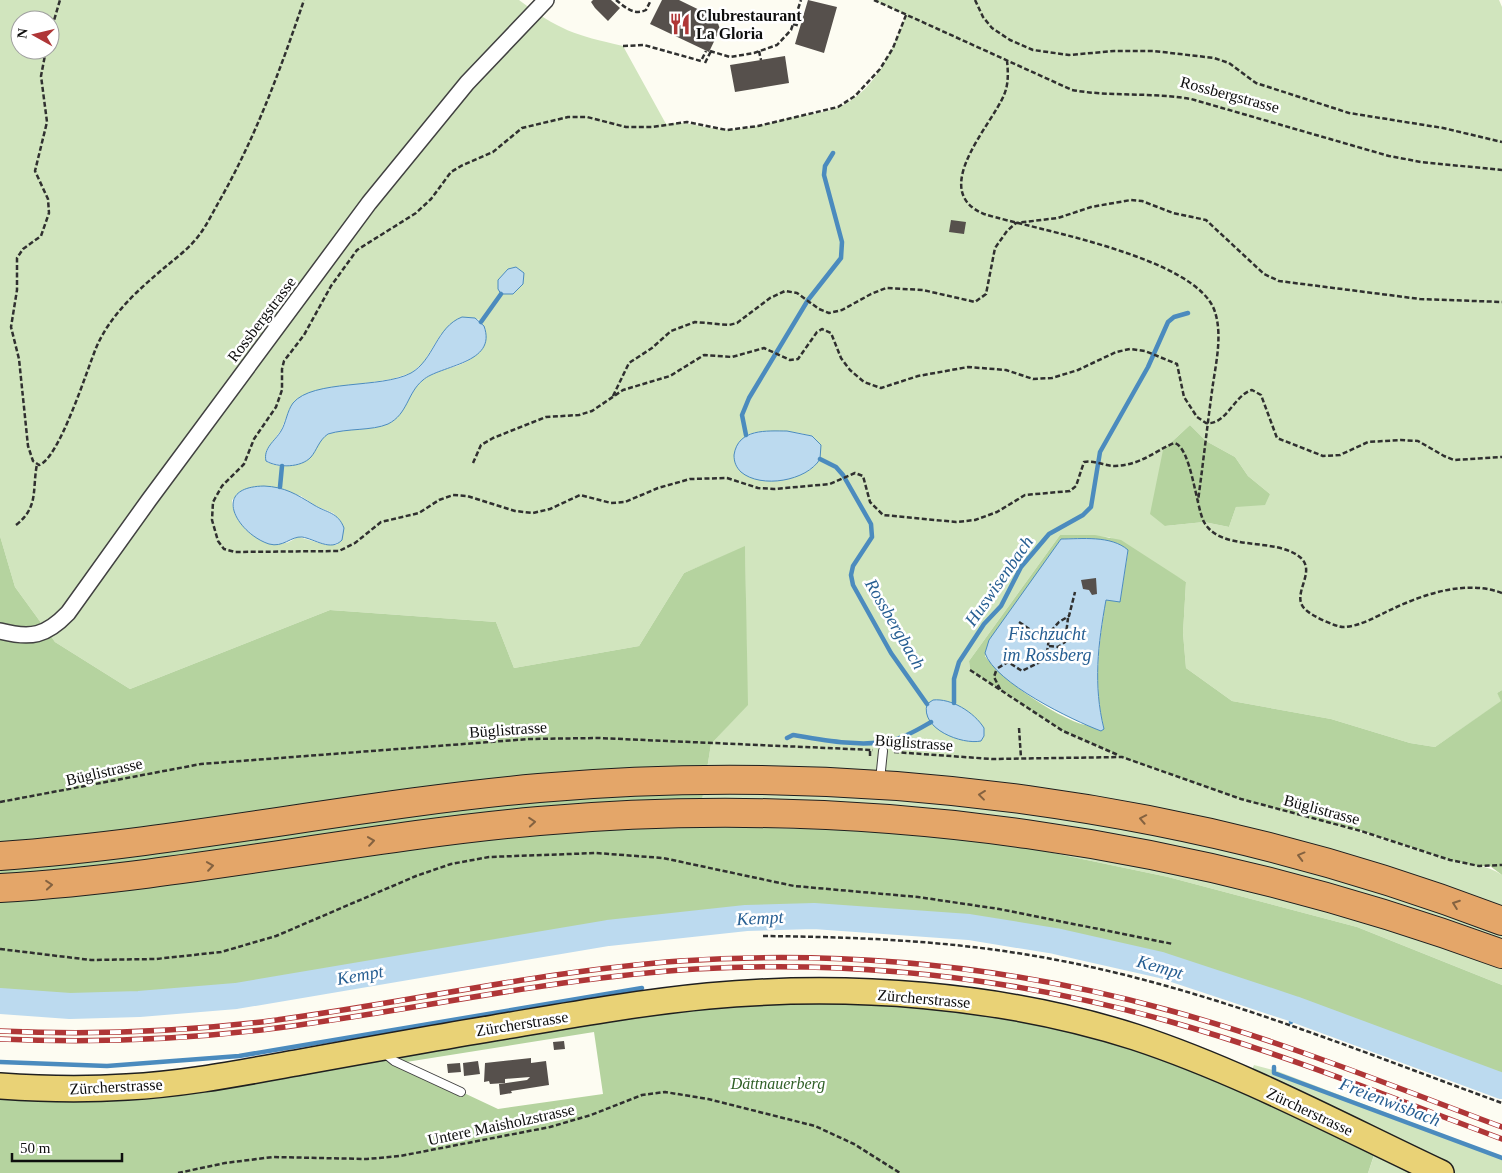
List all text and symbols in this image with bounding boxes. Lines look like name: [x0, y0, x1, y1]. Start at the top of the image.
place label: Clubrestaurant La Gloria: [696, 7, 802, 42]
north arrow: [10, 10, 60, 60]
restaurant icon: Clubrestaurant La Gloria: [667, 11, 693, 37]
text: N: [14, 27, 31, 39]
street label: Rossbergstrasse: [1178, 73, 1281, 117]
street label: Rossbergstrasse: [224, 273, 300, 366]
water label: Huswisenbach: [960, 532, 1037, 631]
water label: Rossbergbach: [861, 574, 929, 673]
water label: Fischzucht im Rossberg: [1003, 624, 1091, 665]
street label: Büglistrasse: [468, 718, 548, 742]
street label: Büglistrasse: [874, 731, 954, 755]
street label: Büglistrasse: [64, 754, 144, 790]
one-way arrow: [978, 790, 986, 801]
street label: Büglistrasse: [1282, 791, 1362, 829]
one-way arrow: [1138, 815, 1147, 825]
one-way arrow: [528, 817, 536, 828]
one-way arrow: [367, 836, 375, 847]
one-way arrow: [1298, 851, 1306, 861]
one-way arrow: [206, 861, 214, 871]
one-way arrow: [45, 880, 53, 891]
one-way arrow: [1453, 900, 1461, 910]
water label: Kempt: [735, 907, 785, 929]
water label: Kempt: [1134, 951, 1186, 983]
water label: Kempt: [334, 961, 386, 989]
street label: Zürcherstrasse: [877, 986, 971, 1011]
street label: Zürcherstrasse: [475, 1008, 569, 1039]
water label: Freienwisbach: [1336, 1073, 1443, 1130]
park label: Dättnauerberg: [730, 1075, 825, 1093]
street label: Zürcherstrasse: [69, 1076, 163, 1097]
street label: Zürcherstrasse: [1264, 1084, 1356, 1139]
street label: Untere Maisholzstrasse: [426, 1101, 576, 1148]
scale bar: [12, 1130, 122, 1162]
text: 50 m: [20, 1140, 51, 1156]

